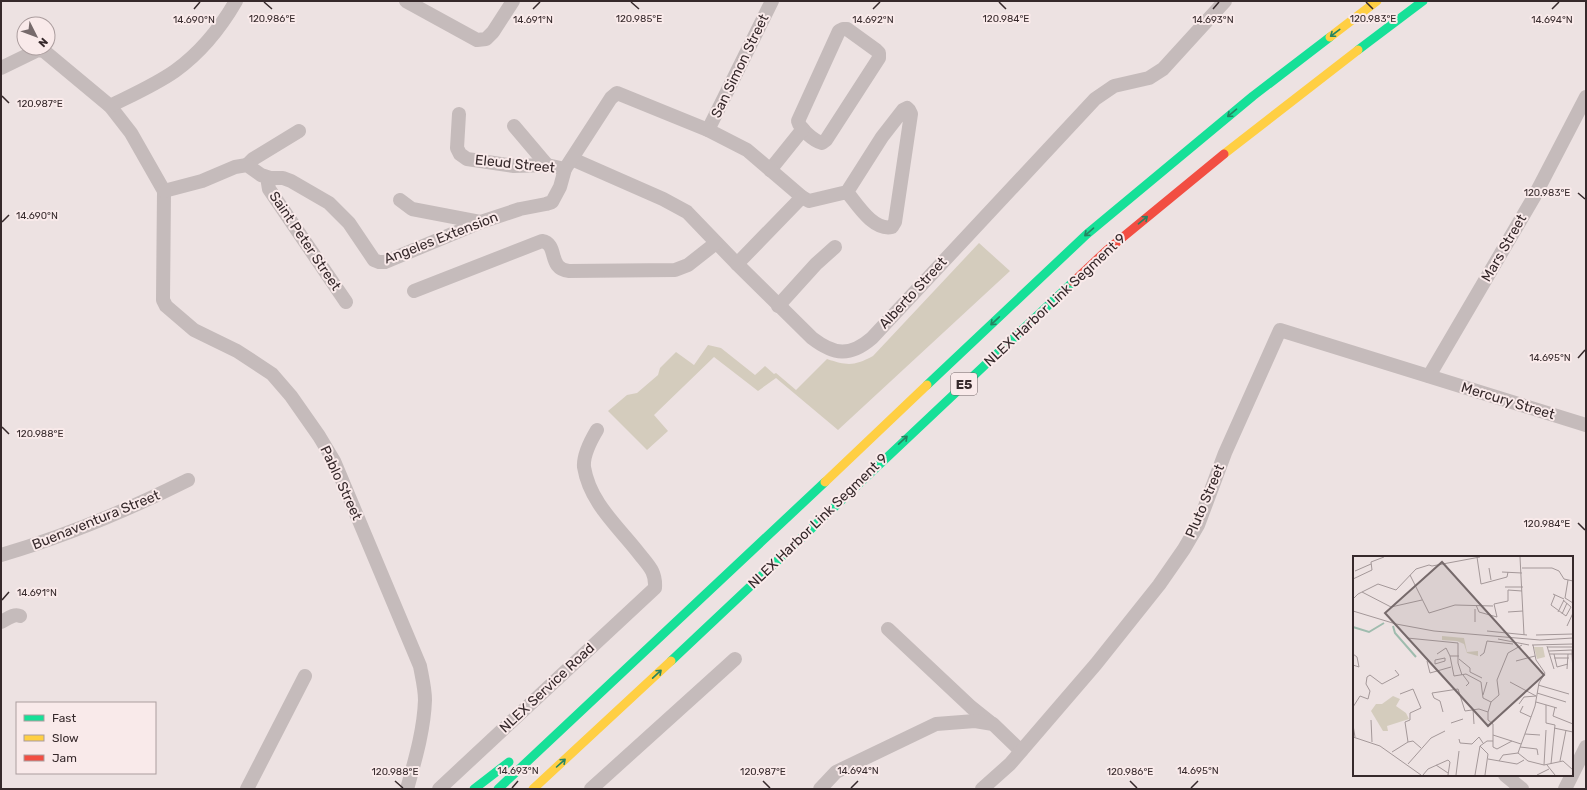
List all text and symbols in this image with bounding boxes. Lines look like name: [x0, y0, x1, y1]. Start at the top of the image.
street label: San Simon Street: [708, 11, 773, 121]
text: 120.986°E: [249, 13, 295, 25]
text: 120.985°E: [616, 13, 662, 25]
text: 120.984°E: [983, 13, 1029, 25]
text: 120.983°E: [1350, 13, 1396, 25]
text: 14.690°N: [173, 14, 215, 26]
text: 14.691°N: [513, 14, 553, 26]
text: 14.692°N: [852, 14, 894, 26]
text: 14.693°N: [1192, 14, 1234, 26]
text: 14.694°N: [1531, 14, 1573, 26]
north arrow: [16, 16, 56, 56]
one-way arrow: [1330, 29, 1341, 37]
text: N: [36, 35, 51, 50]
text: 120.987°E: [17, 98, 63, 110]
one-way arrow: [1227, 109, 1238, 117]
street label: Eleud Street: [474, 151, 556, 177]
text: 120.983°E: [1524, 187, 1570, 199]
street label: Saint Peter Street: [266, 188, 345, 294]
street label: Angeles Extension: [382, 208, 500, 268]
text: 14.690°N: [16, 210, 58, 222]
street label: Mars Street: [1478, 211, 1530, 285]
one-way arrow: [1138, 215, 1148, 224]
one-way arrow: [1084, 227, 1095, 236]
street label: NLEX Harbor Link Segment 9: [981, 230, 1129, 370]
street label: Alberto Street: [876, 253, 951, 332]
one-way arrow: [990, 316, 1000, 326]
text: 14.695°N: [1529, 352, 1571, 364]
road number: E5: [951, 373, 977, 395]
street label: Mercury Street: [1459, 379, 1557, 423]
text: 120.988°E: [16, 428, 64, 440]
one-way arrow: [898, 436, 909, 445]
street label: Pablo Street: [316, 443, 366, 523]
street label: NLEX Harbor Link Segment 9: [745, 450, 891, 592]
street label: Pluto Street: [1182, 461, 1228, 540]
street label: Buenaventura Street: [30, 486, 163, 553]
text: 120.984°E: [1524, 518, 1570, 530]
inset map: [1353, 556, 1573, 776]
text: 14.691°N: [17, 587, 57, 599]
street label: NLEX Service Road: [496, 640, 598, 736]
one-way arrow: [652, 669, 662, 679]
legend: [16, 702, 156, 774]
text: Fast: [52, 711, 76, 725]
text: Slow: [52, 731, 79, 745]
text: Jam: [52, 751, 77, 765]
one-way arrow: [556, 758, 566, 767]
text: 14.693°N: [497, 765, 539, 777]
text: 14.694°N: [837, 765, 879, 777]
text: 14.695°N: [1177, 765, 1219, 777]
text: 120.988°E: [371, 766, 419, 778]
text: 120.987°E: [740, 766, 786, 778]
text: 120.986°E: [1107, 766, 1153, 778]

